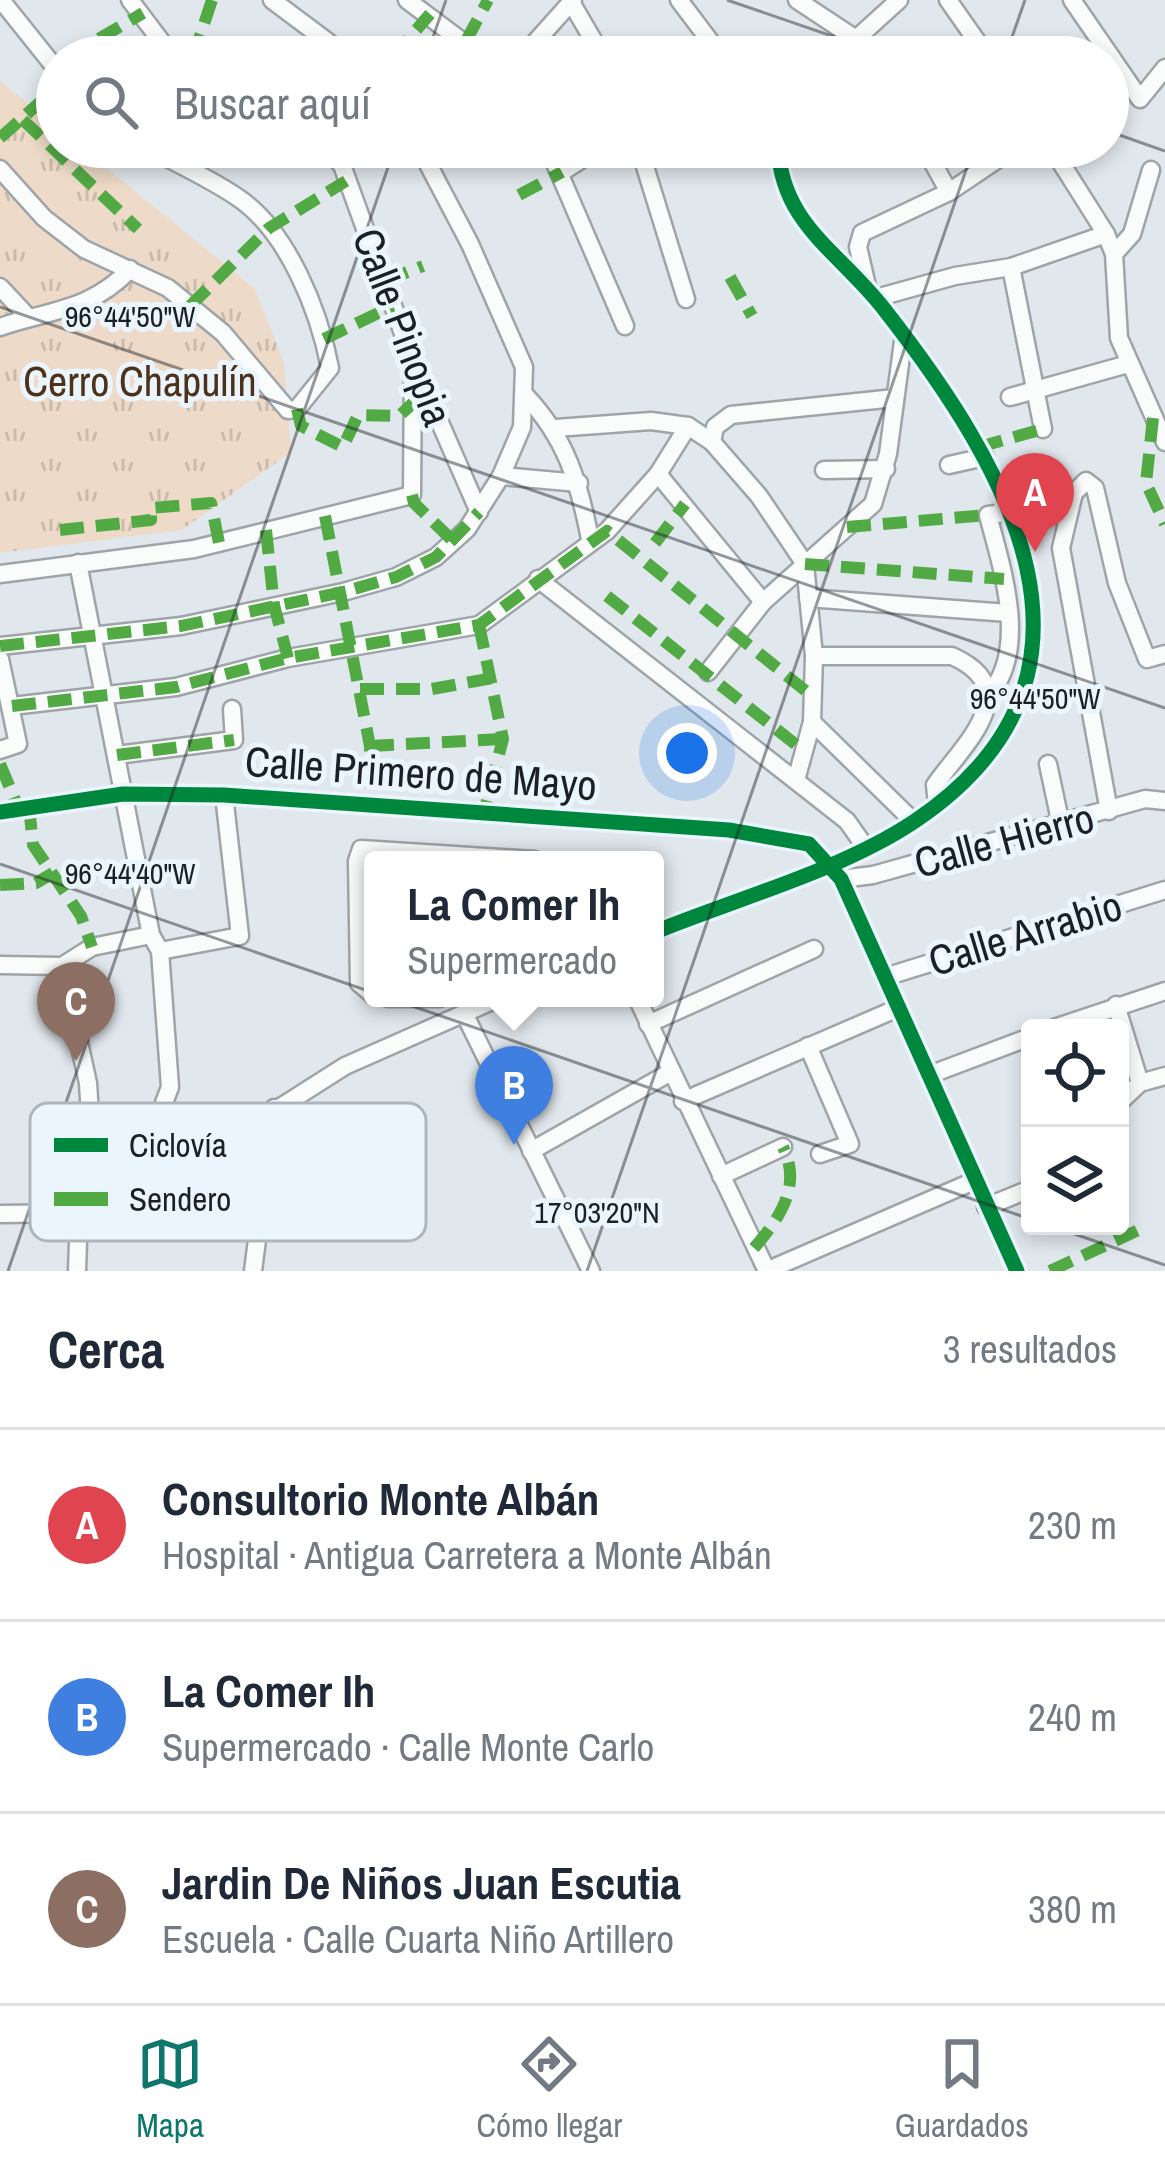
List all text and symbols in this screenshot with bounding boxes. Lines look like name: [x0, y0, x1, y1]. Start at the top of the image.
search box: [36, 36, 1129, 168]
icon: search: [78, 69, 144, 135]
text: Buscar aquí: [174, 72, 371, 133]
street label: Calle Pinopia: [340, 220, 466, 434]
text: 96°44'50"W: [65, 296, 195, 336]
park label: Cerro Chapulín: [23, 353, 257, 409]
pin: A: [996, 453, 1074, 552]
text: 96°44'50"W: [970, 678, 1100, 718]
your location: [657, 723, 717, 783]
street label: Calle Primero de Mayo: [243, 733, 599, 813]
street label: Calle Hierro: [908, 789, 1100, 891]
popup: [364, 851, 664, 1007]
text: 96°44'40"W: [65, 853, 195, 893]
text: La Comer Ih: [407, 873, 621, 934]
street label: Calle Arrabio: [922, 877, 1128, 989]
text: Supermercado: [407, 934, 617, 986]
pin: C: [37, 962, 115, 1061]
map controls: [1021, 1019, 1129, 1235]
button: locate: [1021, 1019, 1129, 1127]
pin: B: [475, 1046, 553, 1145]
legend: [30, 1103, 426, 1241]
text: Ciclovía: [129, 1123, 227, 1167]
button: layers: [1021, 1127, 1129, 1235]
text: Sendero: [129, 1177, 231, 1221]
text: 17°03'20"N: [534, 1192, 660, 1232]
text: Cerca: [48, 1315, 164, 1384]
text: 3 resultados: [943, 1323, 1117, 1375]
text: Consultorio Monte Albán: [162, 1468, 599, 1529]
text: A: [75, 1499, 99, 1551]
text: 230 m: [1028, 1499, 1117, 1551]
text: Hospital · Antigua Carretera a Monte Albán: [162, 1529, 772, 1581]
text: La Comer Ih: [162, 1660, 375, 1721]
text: B: [75, 1691, 99, 1743]
text: 240 m: [1028, 1691, 1117, 1743]
text: Supermercado · Calle Monte Carlo: [162, 1721, 654, 1773]
text: Jardin De Niños Juan Escutia: [162, 1852, 681, 1913]
text: C: [75, 1883, 99, 1935]
text: 380 m: [1028, 1883, 1117, 1935]
text: Escuela · Calle Cuarta Niño Artillero: [162, 1913, 674, 1965]
tab: Mapa: [136, 2031, 204, 2147]
tab: Cómo llegar: [476, 2031, 622, 2147]
tab: Guardados: [895, 2031, 1029, 2147]

